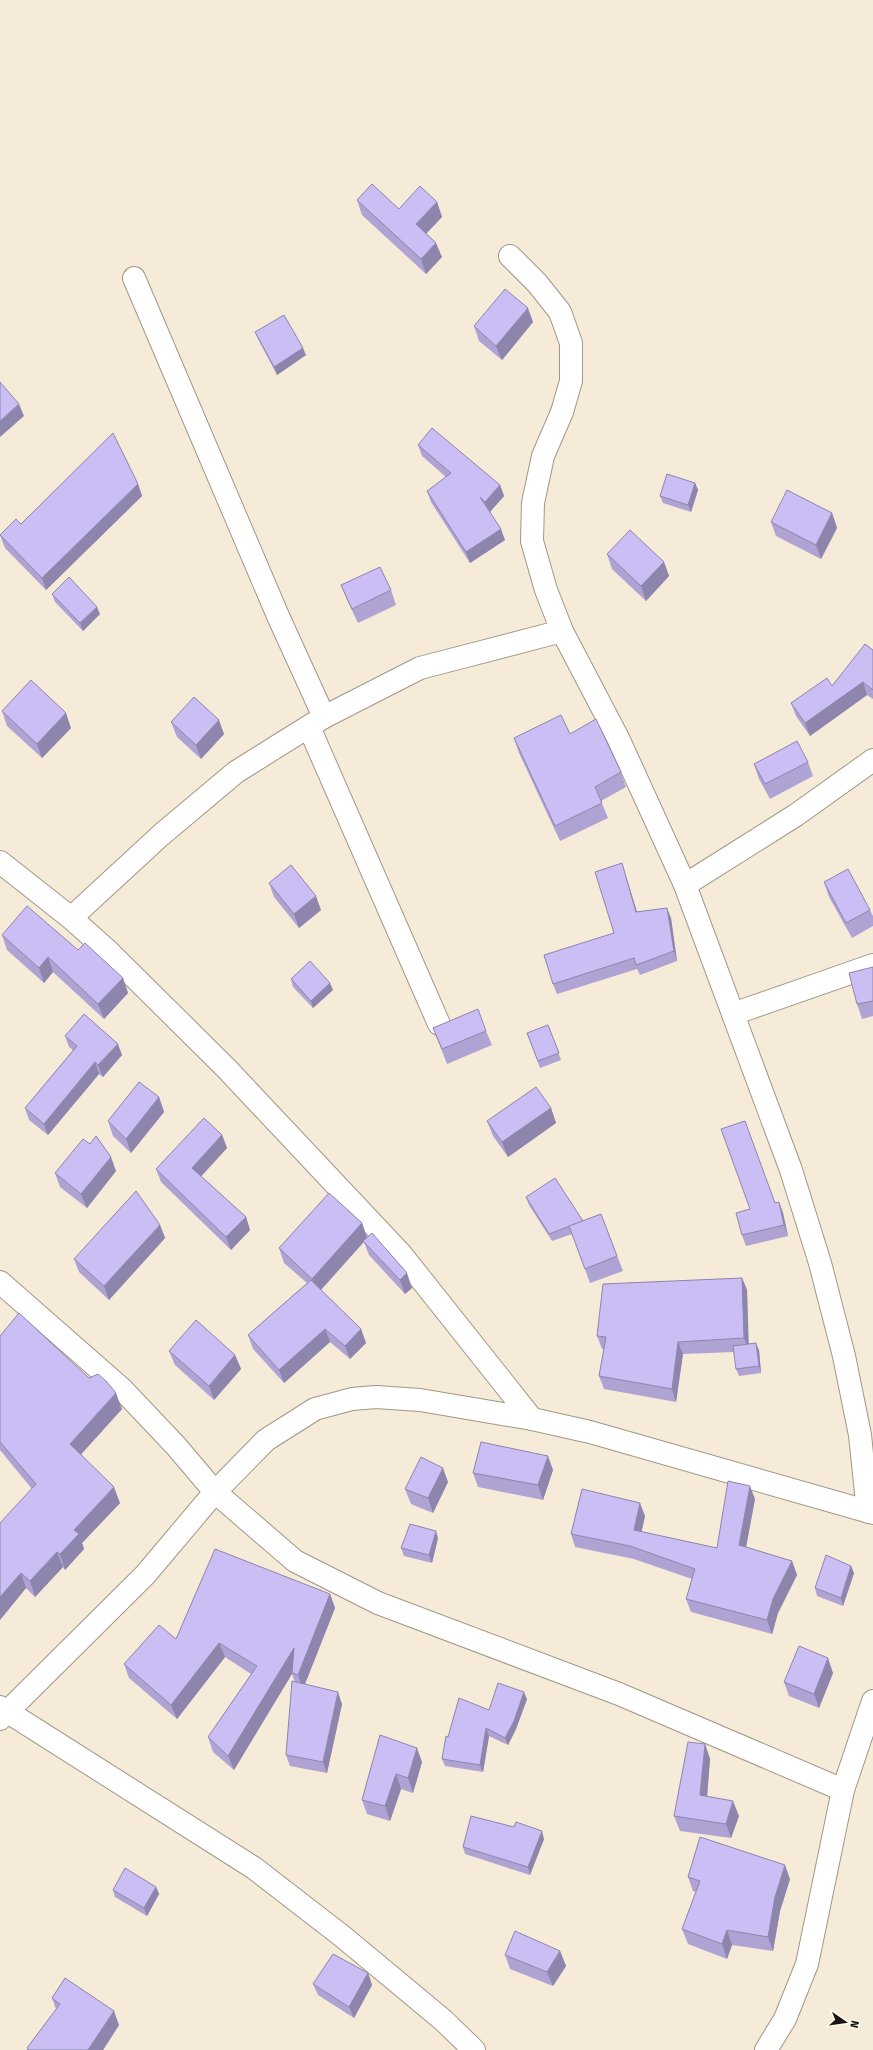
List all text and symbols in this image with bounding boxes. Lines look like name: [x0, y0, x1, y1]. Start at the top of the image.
north arrow: [825, 2002, 865, 2042]
text: N: [847, 2019, 861, 2029]

